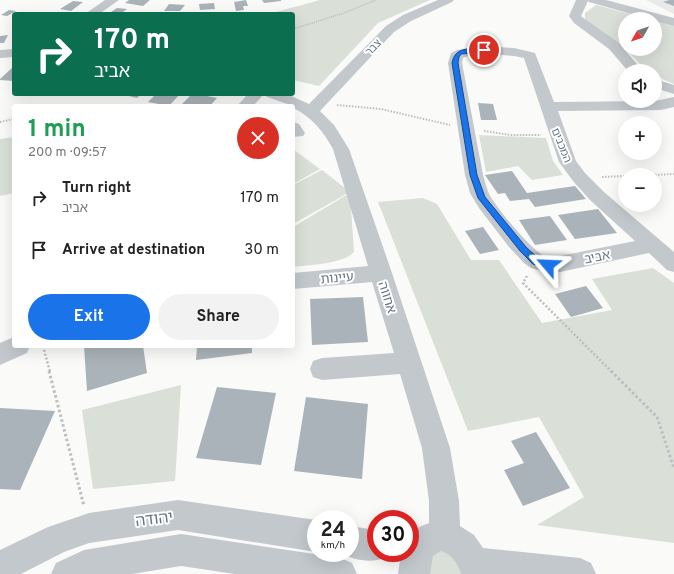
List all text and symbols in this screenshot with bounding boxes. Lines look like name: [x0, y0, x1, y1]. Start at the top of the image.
north arrow: [618, 12, 662, 56]
map controls: [618, 12, 662, 212]
text: 170 m: [94, 23, 170, 59]
icon: right: [28, 28, 80, 80]
pin: [467, 33, 501, 67]
street label: צבר: [363, 36, 385, 59]
icon: arrive: [473, 39, 495, 61]
text: אביב: [94, 61, 130, 84]
button: sound: [618, 64, 662, 108]
text: 1 min: [28, 115, 86, 145]
button: +: [618, 116, 662, 160]
button: close: [237, 117, 279, 159]
street label: המכבים: [548, 126, 574, 165]
text: 200 m · 09:57: [28, 145, 106, 161]
button: −: [618, 168, 662, 212]
text: Turn right: [62, 179, 131, 198]
icon: right: [28, 187, 50, 209]
text: 170 m: [240, 189, 279, 208]
text: אביב: [62, 201, 88, 217]
icon: arrive: [28, 239, 50, 261]
text: Arrive at destination: [62, 241, 205, 260]
text: 30 m: [244, 241, 279, 260]
position arrow: [527, 244, 569, 286]
street label: אביב: [583, 248, 612, 268]
street label: עיינות: [320, 270, 355, 288]
street label: אחווה: [373, 280, 399, 316]
button: Exit: [28, 294, 150, 340]
button: Share: [158, 294, 279, 340]
street label: יהודה: [134, 508, 174, 532]
speed limit sign: 30: [367, 510, 419, 562]
text: 24: [320, 518, 346, 544]
text: km/h: [321, 539, 345, 552]

